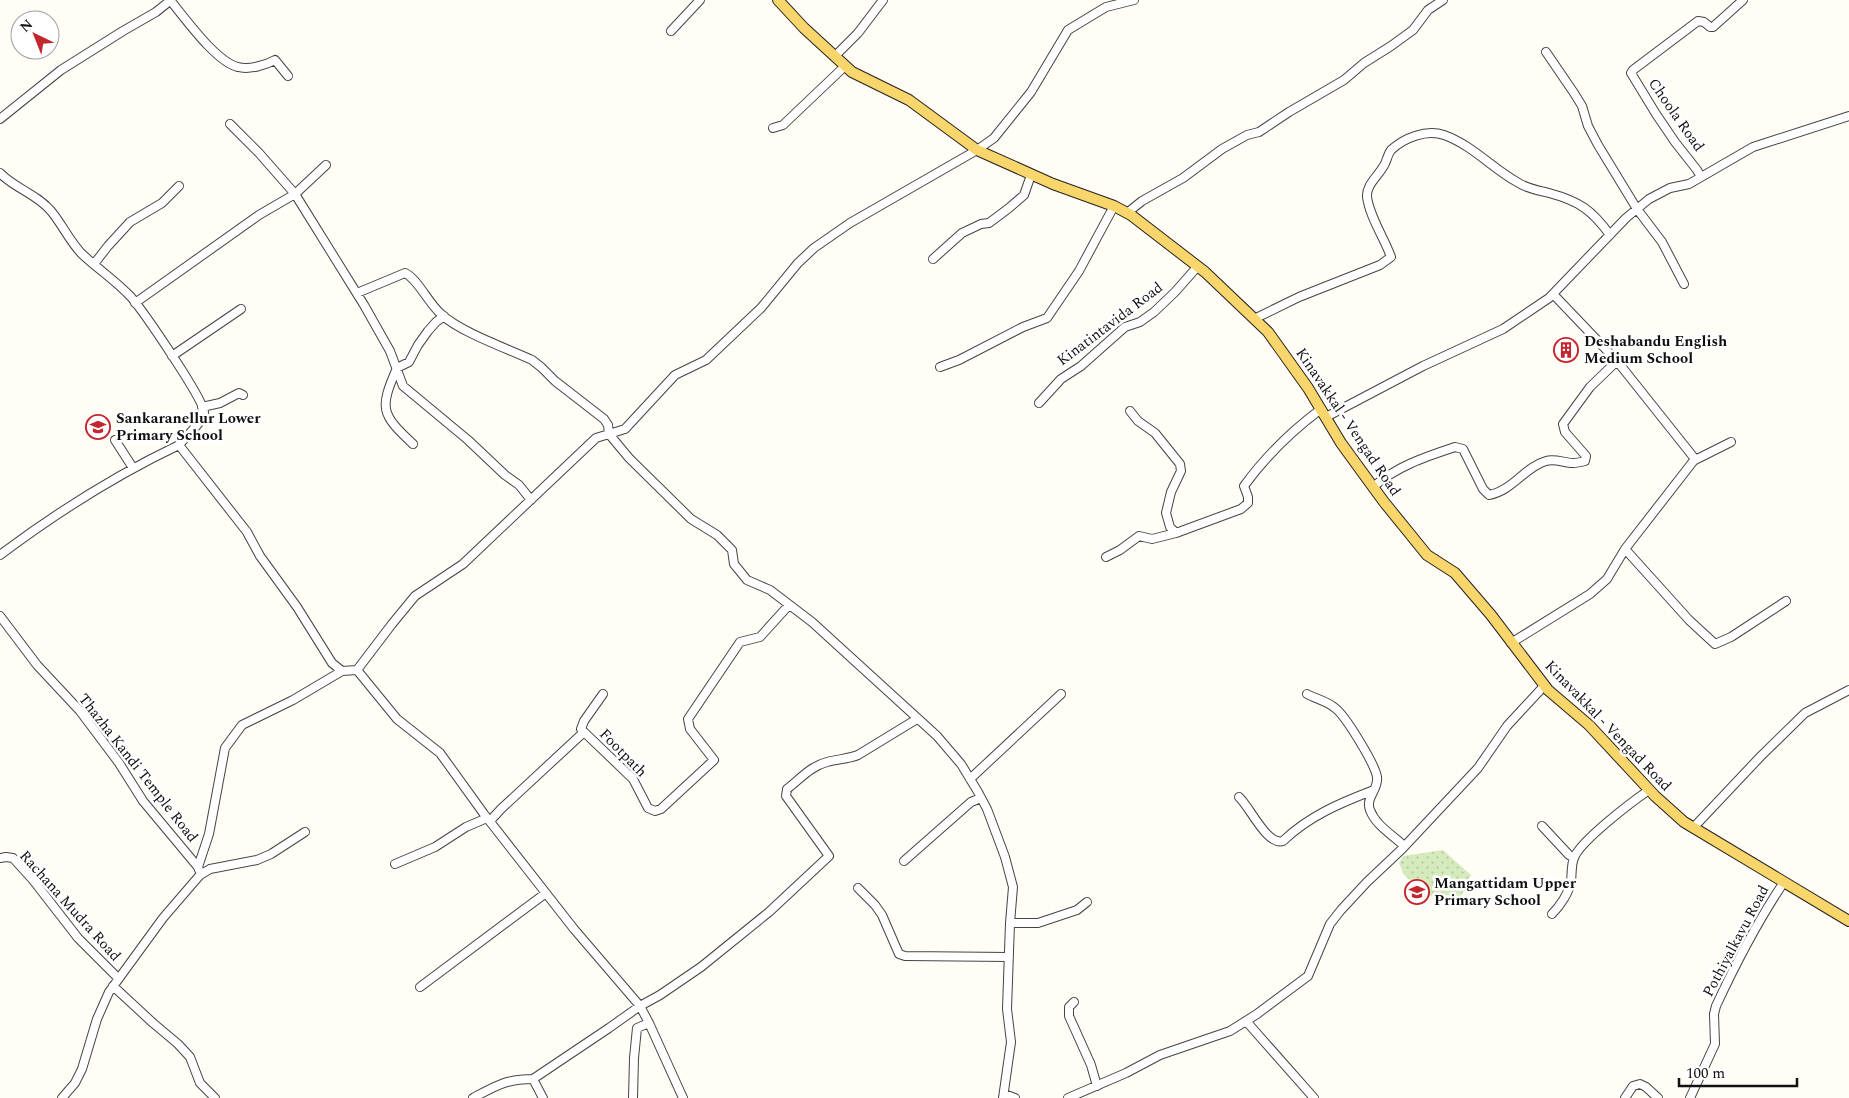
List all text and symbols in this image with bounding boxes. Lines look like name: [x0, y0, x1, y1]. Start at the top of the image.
north arrow: [10, 10, 60, 60]
text: N: [15, 14, 38, 37]
street label: Choola Road: [1642, 74, 1710, 156]
street label: Kinatintavida Road: [1052, 276, 1168, 372]
place label: Deshabandu English Medium School: [1584, 330, 1727, 370]
building icon: Deshabandu English Medium School: [1553, 337, 1579, 363]
street label: Kinavakkal - Vengad Road: [1290, 343, 1406, 501]
place label: Sankaranellur Lower Primary School: [116, 407, 261, 447]
school or university icon: Sankaranellur Lower Primary School: [85, 414, 111, 440]
street label: Kinavakkal - Vengad Road: [1539, 655, 1677, 797]
street label: Thazha Kandi Temple Road: [72, 689, 204, 847]
street label: Footpath: [594, 723, 652, 783]
street label: Rachana Mudra Road: [14, 845, 126, 967]
place label: Mangattidam Upper Primary School: [1434, 872, 1577, 912]
school or university icon: Mangattidam Upper Primary School: [1404, 879, 1430, 905]
street label: Pothiyalkavu Road: [1697, 881, 1775, 1001]
scale bar: [1679, 1056, 1796, 1088]
text: 100 m: [1686, 1062, 1725, 1085]

